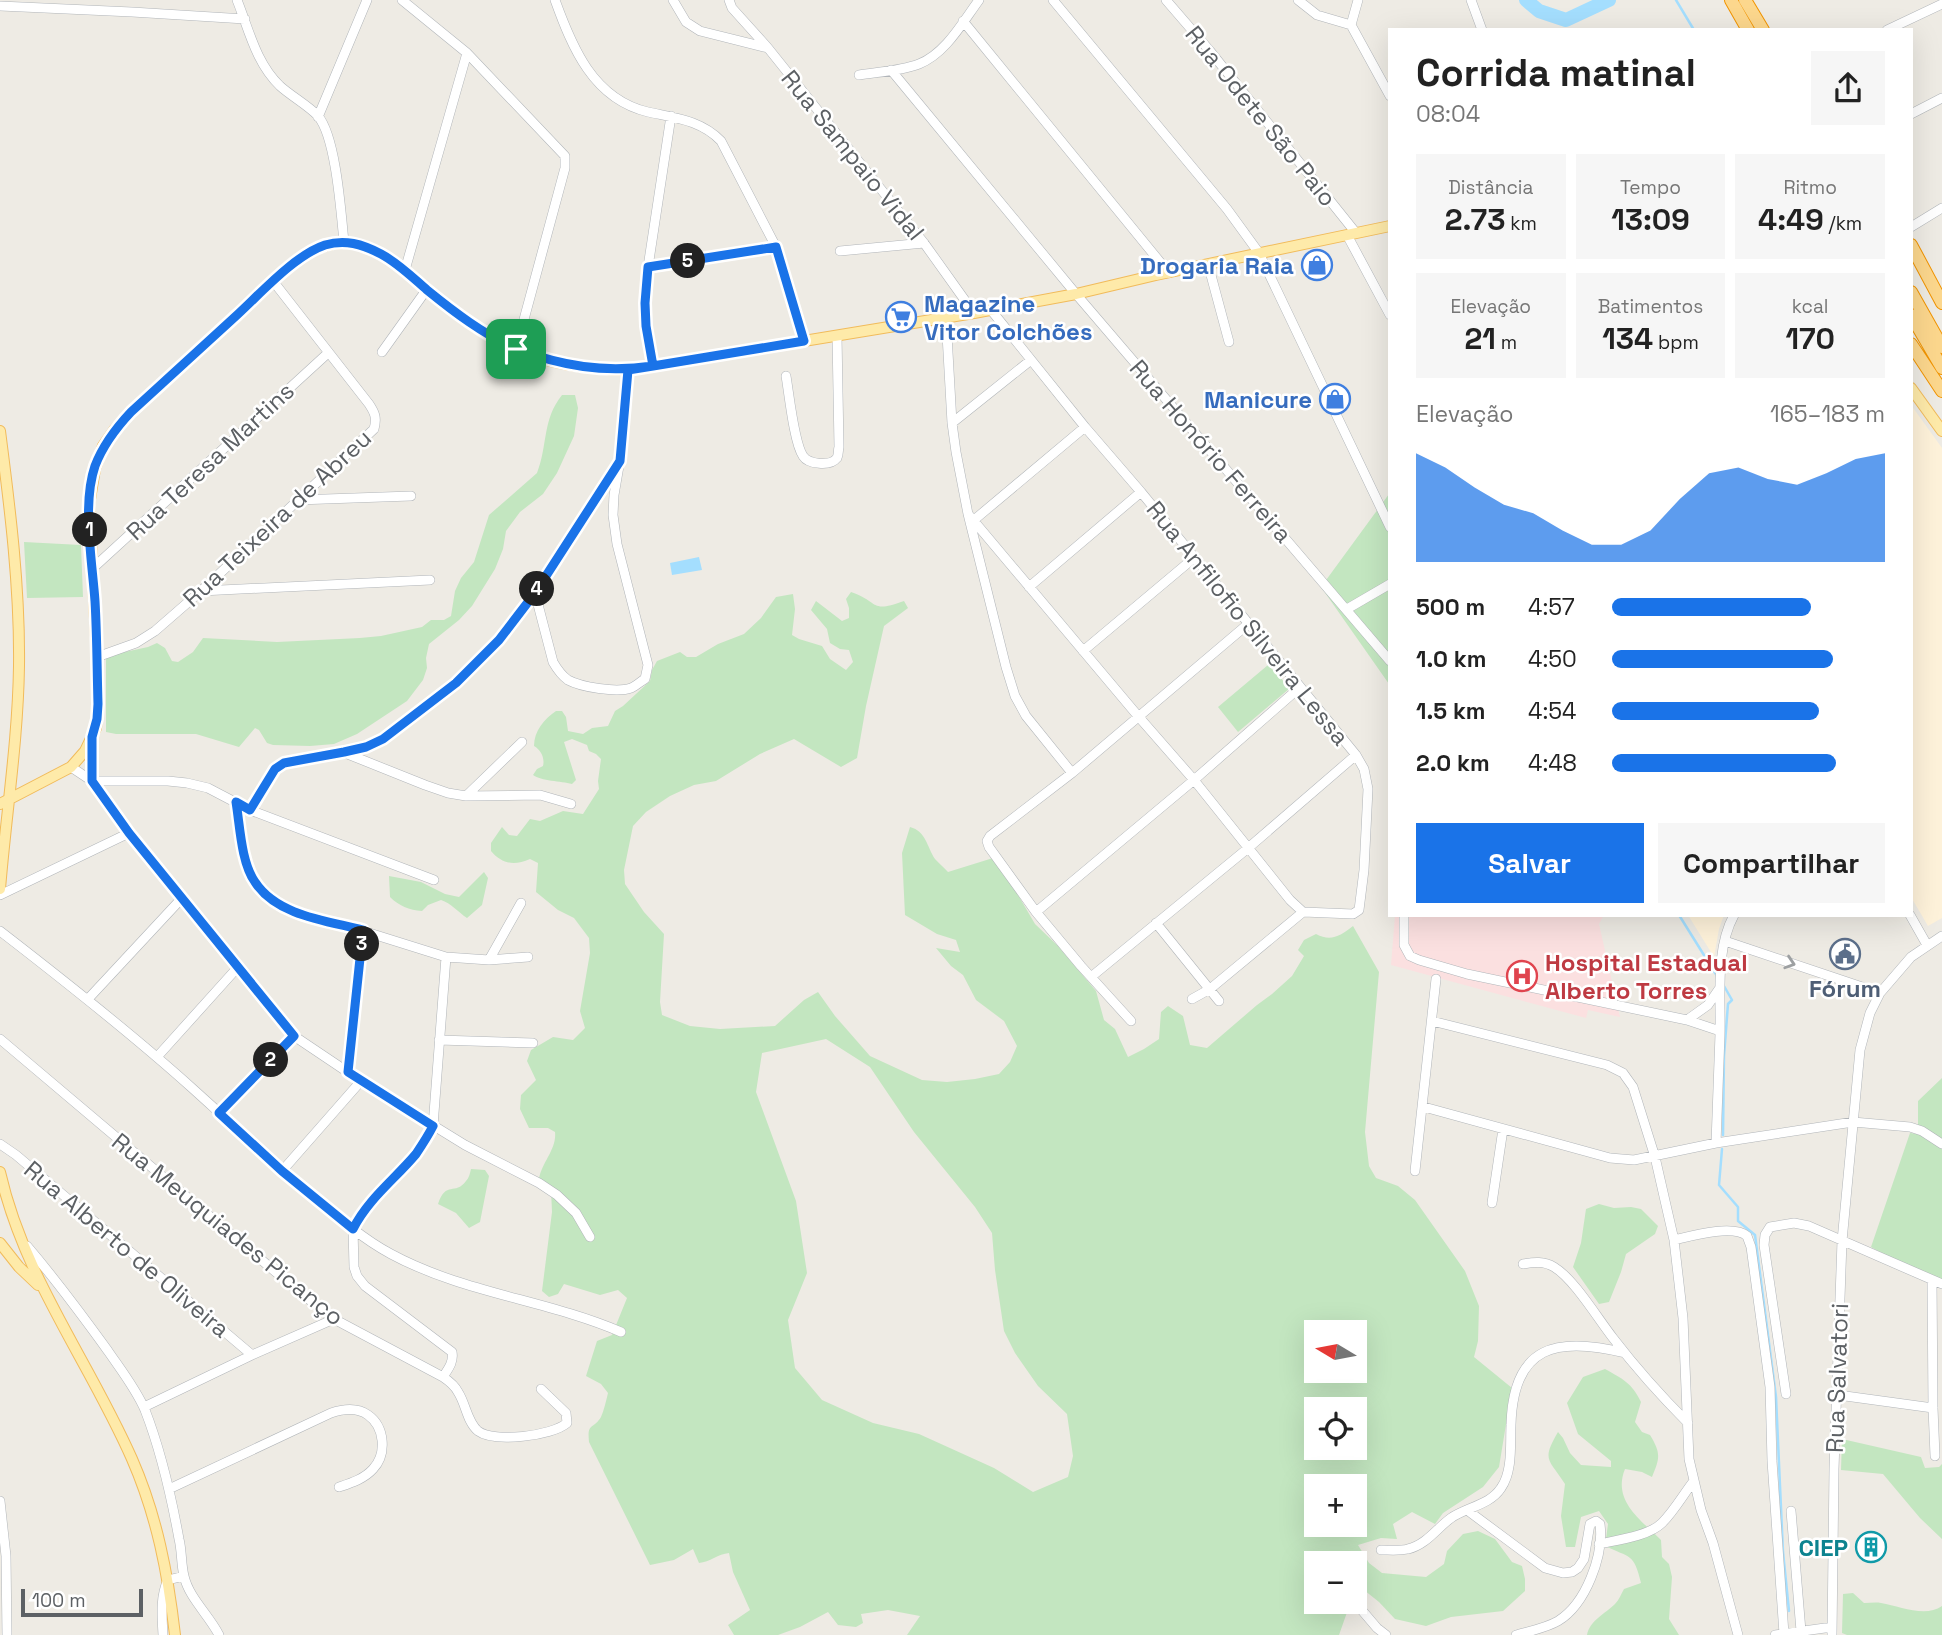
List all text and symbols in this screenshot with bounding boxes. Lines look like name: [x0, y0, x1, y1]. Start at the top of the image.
street label: Rua Odete São Paio: [1179, 19, 1343, 213]
text: Corrida matinal: [1416, 49, 1696, 97]
button: share: [1811, 51, 1885, 125]
street label: Rua Sampaio Vidal: [775, 63, 931, 247]
text: 08:04: [1416, 99, 1480, 129]
text: Distância: [1448, 175, 1533, 200]
text: Tempo: [1620, 175, 1681, 200]
text: Ritmo: [1783, 175, 1837, 200]
text: 2.73: [1445, 200, 1505, 239]
text: 13:09: [1611, 200, 1690, 239]
text: 4:49: [1758, 200, 1824, 239]
text: km: [1505, 211, 1537, 236]
text: /km: [1824, 211, 1862, 236]
pin: 5: [670, 244, 706, 278]
text: 5: [682, 248, 693, 273]
shop icon: Drogaria Raia: [1300, 248, 1334, 282]
place label: Drogaria Raia: [1140, 250, 1294, 281]
place label: Magazine Vitor Colchões: [924, 288, 1093, 347]
text: Elevação: [1451, 294, 1531, 319]
text: Batimentos: [1598, 294, 1703, 319]
text: kcal: [1792, 294, 1829, 319]
supermarket icon: Magazine Vitor Colchões: [884, 300, 918, 334]
pin: [486, 319, 546, 379]
text: 21: [1465, 319, 1496, 358]
text: 134: [1602, 319, 1653, 358]
text: 170: [1785, 319, 1835, 358]
icon: arrive: [497, 330, 535, 368]
text: m: [1496, 330, 1517, 355]
text: bpm: [1653, 330, 1699, 355]
street label: Rua Honório Ferreira: [1123, 353, 1299, 549]
street label: Rua Teresa Martins: [120, 375, 300, 547]
shop icon: Manicure: [1318, 382, 1352, 416]
place label: Manicure: [1204, 384, 1312, 415]
text: Elevação: [1416, 399, 1514, 429]
text: 165–183 m: [1770, 399, 1885, 429]
street label: Rua Teixeira de Abreu: [176, 423, 378, 613]
street label: Rua Anfilofio Silveira Lessa: [1140, 494, 1356, 752]
pin: 1: [72, 512, 108, 548]
text: 1: [85, 517, 94, 542]
pin: 4: [520, 572, 554, 606]
text: 4: [530, 576, 543, 601]
text: 500 m: [1416, 592, 1485, 622]
text: 4:57: [1528, 592, 1575, 622]
text: 1.0 km: [1416, 644, 1486, 674]
text: 4:50: [1528, 644, 1577, 674]
text: 1.5 km: [1416, 696, 1486, 726]
text: 4:54: [1528, 696, 1576, 726]
text: 2.0 km: [1416, 748, 1490, 778]
text: 4:48: [1528, 748, 1577, 778]
button: Salvar: [1416, 823, 1644, 903]
button: Compartilhar: [1658, 823, 1885, 903]
pin: 3: [344, 926, 380, 962]
text: 3: [356, 931, 367, 956]
public building icon: Fórum: [1828, 937, 1862, 971]
place label: Hospital Estadual Alberto Torres: [1545, 947, 1748, 1006]
one-way arrow: [1783, 955, 1795, 969]
hospital icon: Hospital Estadual Alberto Torres: [1505, 959, 1539, 993]
place label: Fórum: [1809, 973, 1881, 1004]
pin: 2: [254, 1042, 288, 1078]
text: 2: [265, 1047, 276, 1072]
street label: Rua Meuquiades Picanço: [106, 1126, 350, 1332]
street label: Rua Alberto de Oliveira: [18, 1154, 236, 1344]
street label: Rua Salvatori: [1819, 1302, 1855, 1454]
north arrow: [1304, 1320, 1367, 1382]
map controls: [1304, 1320, 1367, 1614]
button: locate: [1304, 1397, 1367, 1460]
button: +: [1304, 1474, 1367, 1537]
building icon: CIEP: [1854, 1530, 1888, 1564]
place label: CIEP: [1798, 1532, 1848, 1563]
button: −: [1304, 1551, 1367, 1614]
scale bar: [21, 1586, 144, 1618]
text: 100 m: [32, 1588, 86, 1613]

